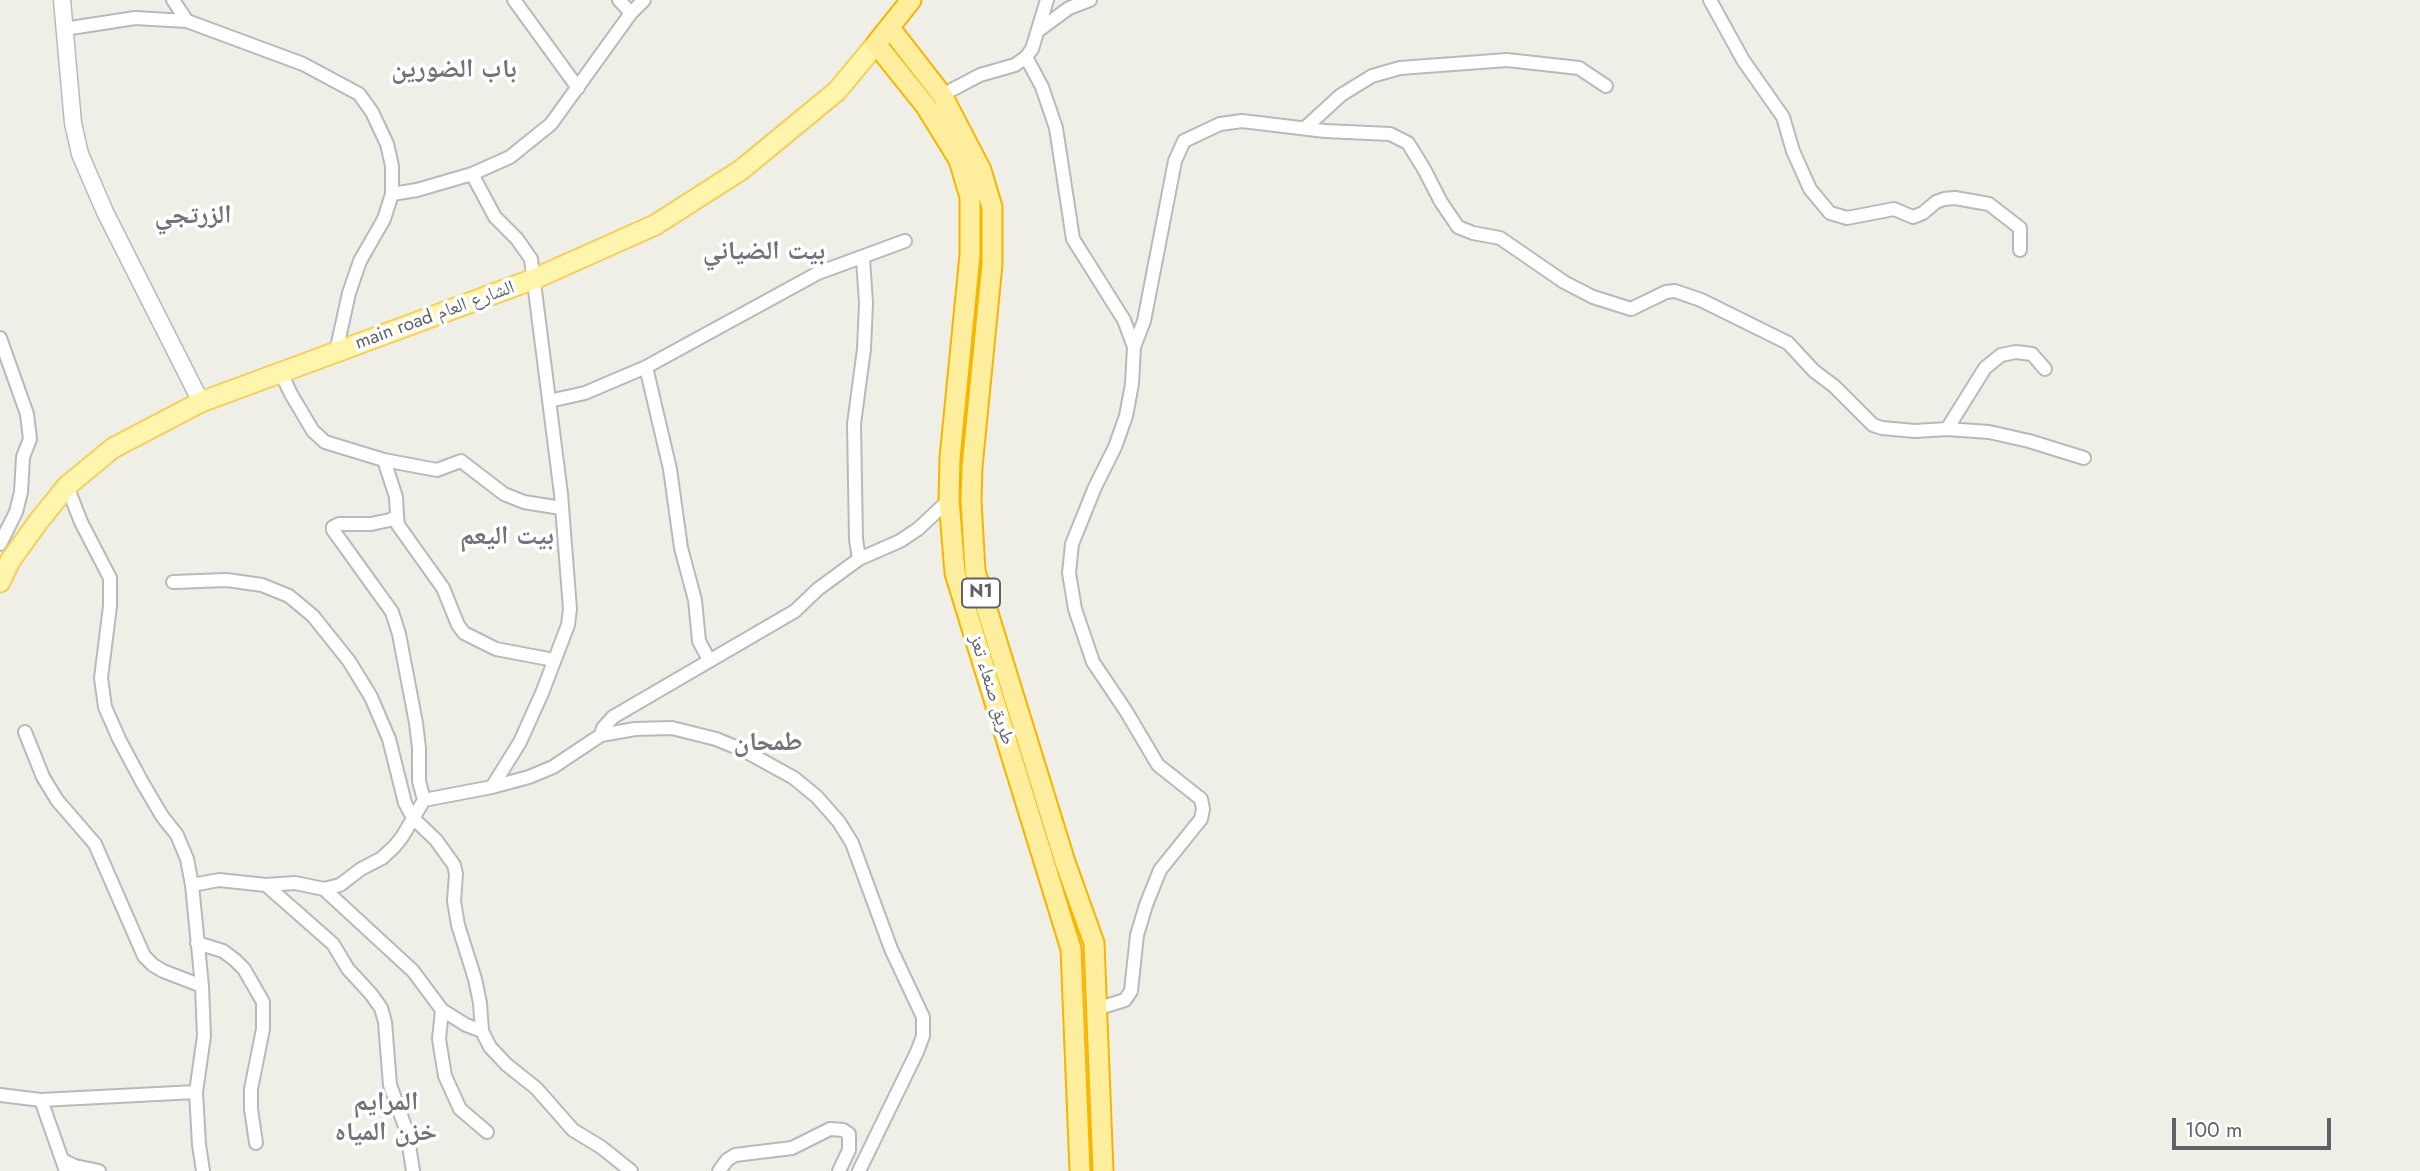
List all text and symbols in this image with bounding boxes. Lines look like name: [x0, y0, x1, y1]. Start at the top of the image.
district label: باب الضورين: [391, 55, 517, 87]
district label: الزرتجي: [154, 201, 232, 233]
district label: بيت الضياني: [703, 237, 825, 269]
street label: main road الشارع العام: [352, 277, 518, 355]
district label: بيت اليعم: [460, 522, 554, 554]
road number: N1: [962, 578, 1000, 608]
street label: طريق صنعاء تعز: [963, 632, 1019, 748]
district label: طمحان: [733, 728, 803, 760]
district label: المرايم خزن المياه: [335, 1088, 437, 1150]
scale bar: [2175, 1104, 2334, 1148]
text: 100 m: [2185, 1115, 2242, 1145]

